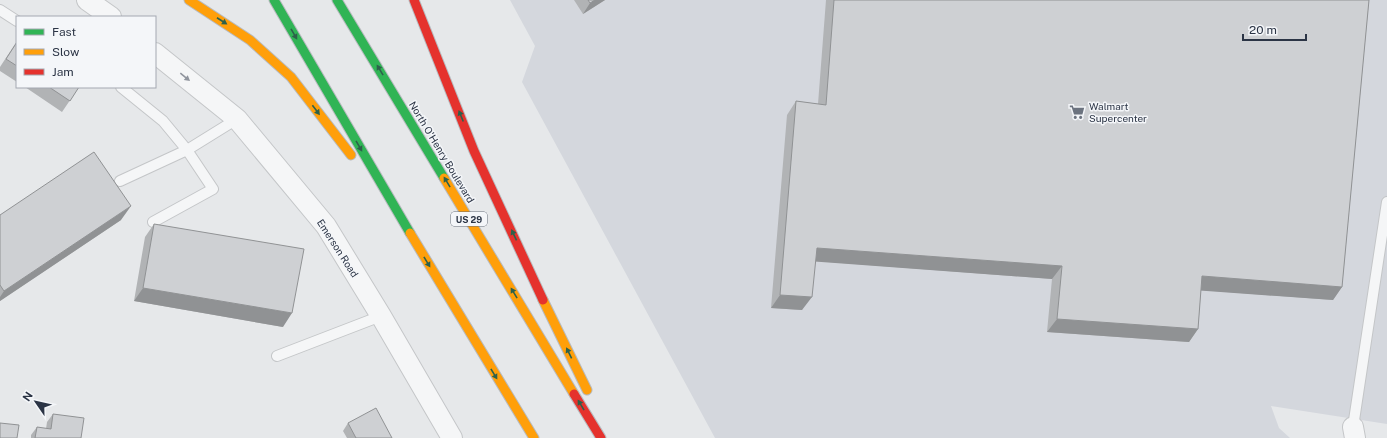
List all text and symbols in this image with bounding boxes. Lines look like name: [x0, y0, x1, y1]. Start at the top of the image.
legend: [16, 16, 156, 88]
scale bar: [1243, 16, 1306, 42]
one-way arrow: [216, 18, 227, 25]
text: 20 m: [1249, 23, 1277, 37]
text: Fast: [52, 25, 77, 39]
one-way arrow: [290, 28, 297, 40]
text: Slow: [52, 45, 80, 59]
one-way arrow: [376, 64, 383, 76]
text: Jam: [52, 65, 74, 79]
one-way arrow: [180, 73, 191, 81]
street label: North O'Henry Boulevard: [407, 99, 477, 205]
place label: Walmart Supercenter: [1089, 100, 1147, 124]
supermarket icon: Walmart Supercenter: [1068, 103, 1086, 121]
one-way arrow: [312, 104, 320, 115]
one-way arrow: [457, 110, 463, 122]
one-way arrow: [355, 140, 362, 152]
one-way arrow: [443, 176, 450, 188]
road number: US 29: [451, 212, 487, 226]
street label: Emerson Road: [315, 217, 361, 279]
one-way arrow: [511, 229, 517, 241]
one-way arrow: [423, 257, 431, 267]
one-way arrow: [510, 288, 518, 298]
one-way arrow: [566, 347, 572, 358]
one-way arrow: [491, 368, 498, 380]
north arrow: [16, 382, 56, 422]
text: N: [20, 389, 35, 403]
one-way arrow: [577, 400, 585, 410]

